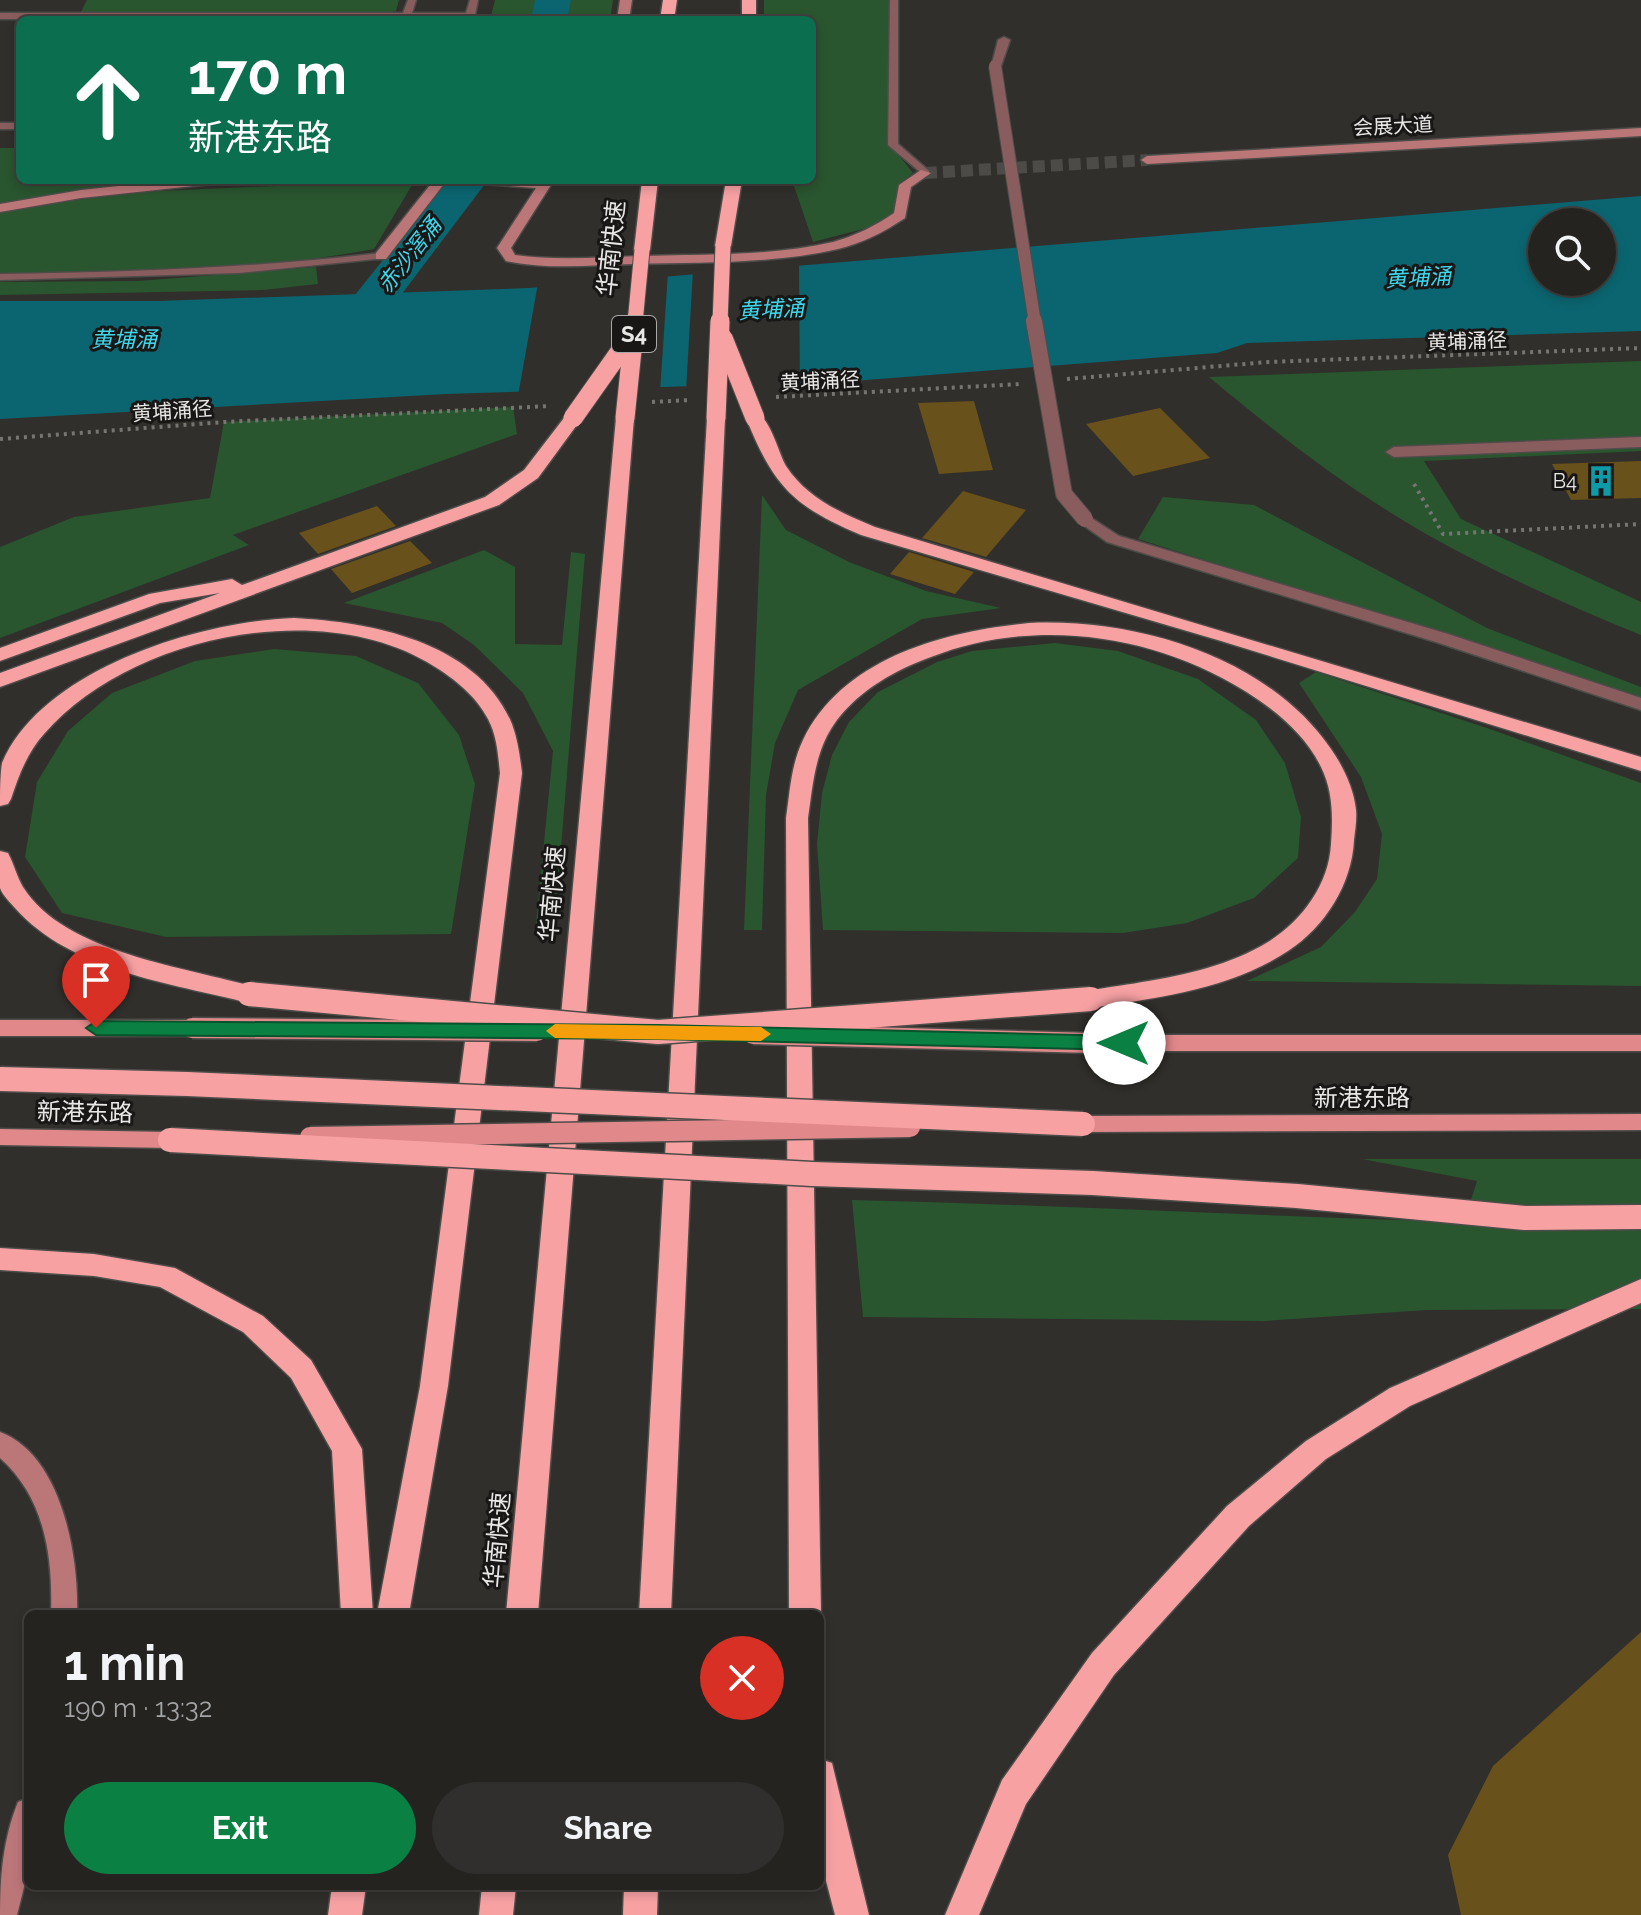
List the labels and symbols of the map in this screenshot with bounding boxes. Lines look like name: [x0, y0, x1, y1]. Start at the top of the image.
street label: 会展大道: [1352, 112, 1434, 140]
street label: 华南快速: [592, 199, 630, 297]
water label: 赤沙滘涌: [372, 210, 448, 298]
water label: 黄埔涌: [1384, 262, 1455, 292]
water label: 黄埔涌: [737, 294, 808, 324]
road number: S4: [612, 316, 656, 352]
water label: 黄埔涌: [91, 326, 160, 352]
street label: 黄埔涌径: [1427, 328, 1507, 354]
street label: 黄埔涌径: [779, 367, 861, 395]
street label: 黄埔涌径: [131, 396, 213, 426]
building icon: B4: [1584, 464, 1618, 498]
place label: B4: [1553, 469, 1577, 493]
street label: 华南快速: [533, 845, 571, 943]
pin: [62, 946, 130, 1028]
position arrow: [1082, 1001, 1166, 1085]
street label: 新港东路: [1314, 1083, 1410, 1112]
street label: 新港东路: [37, 1097, 133, 1127]
street label: 华南快速: [478, 1491, 516, 1589]

